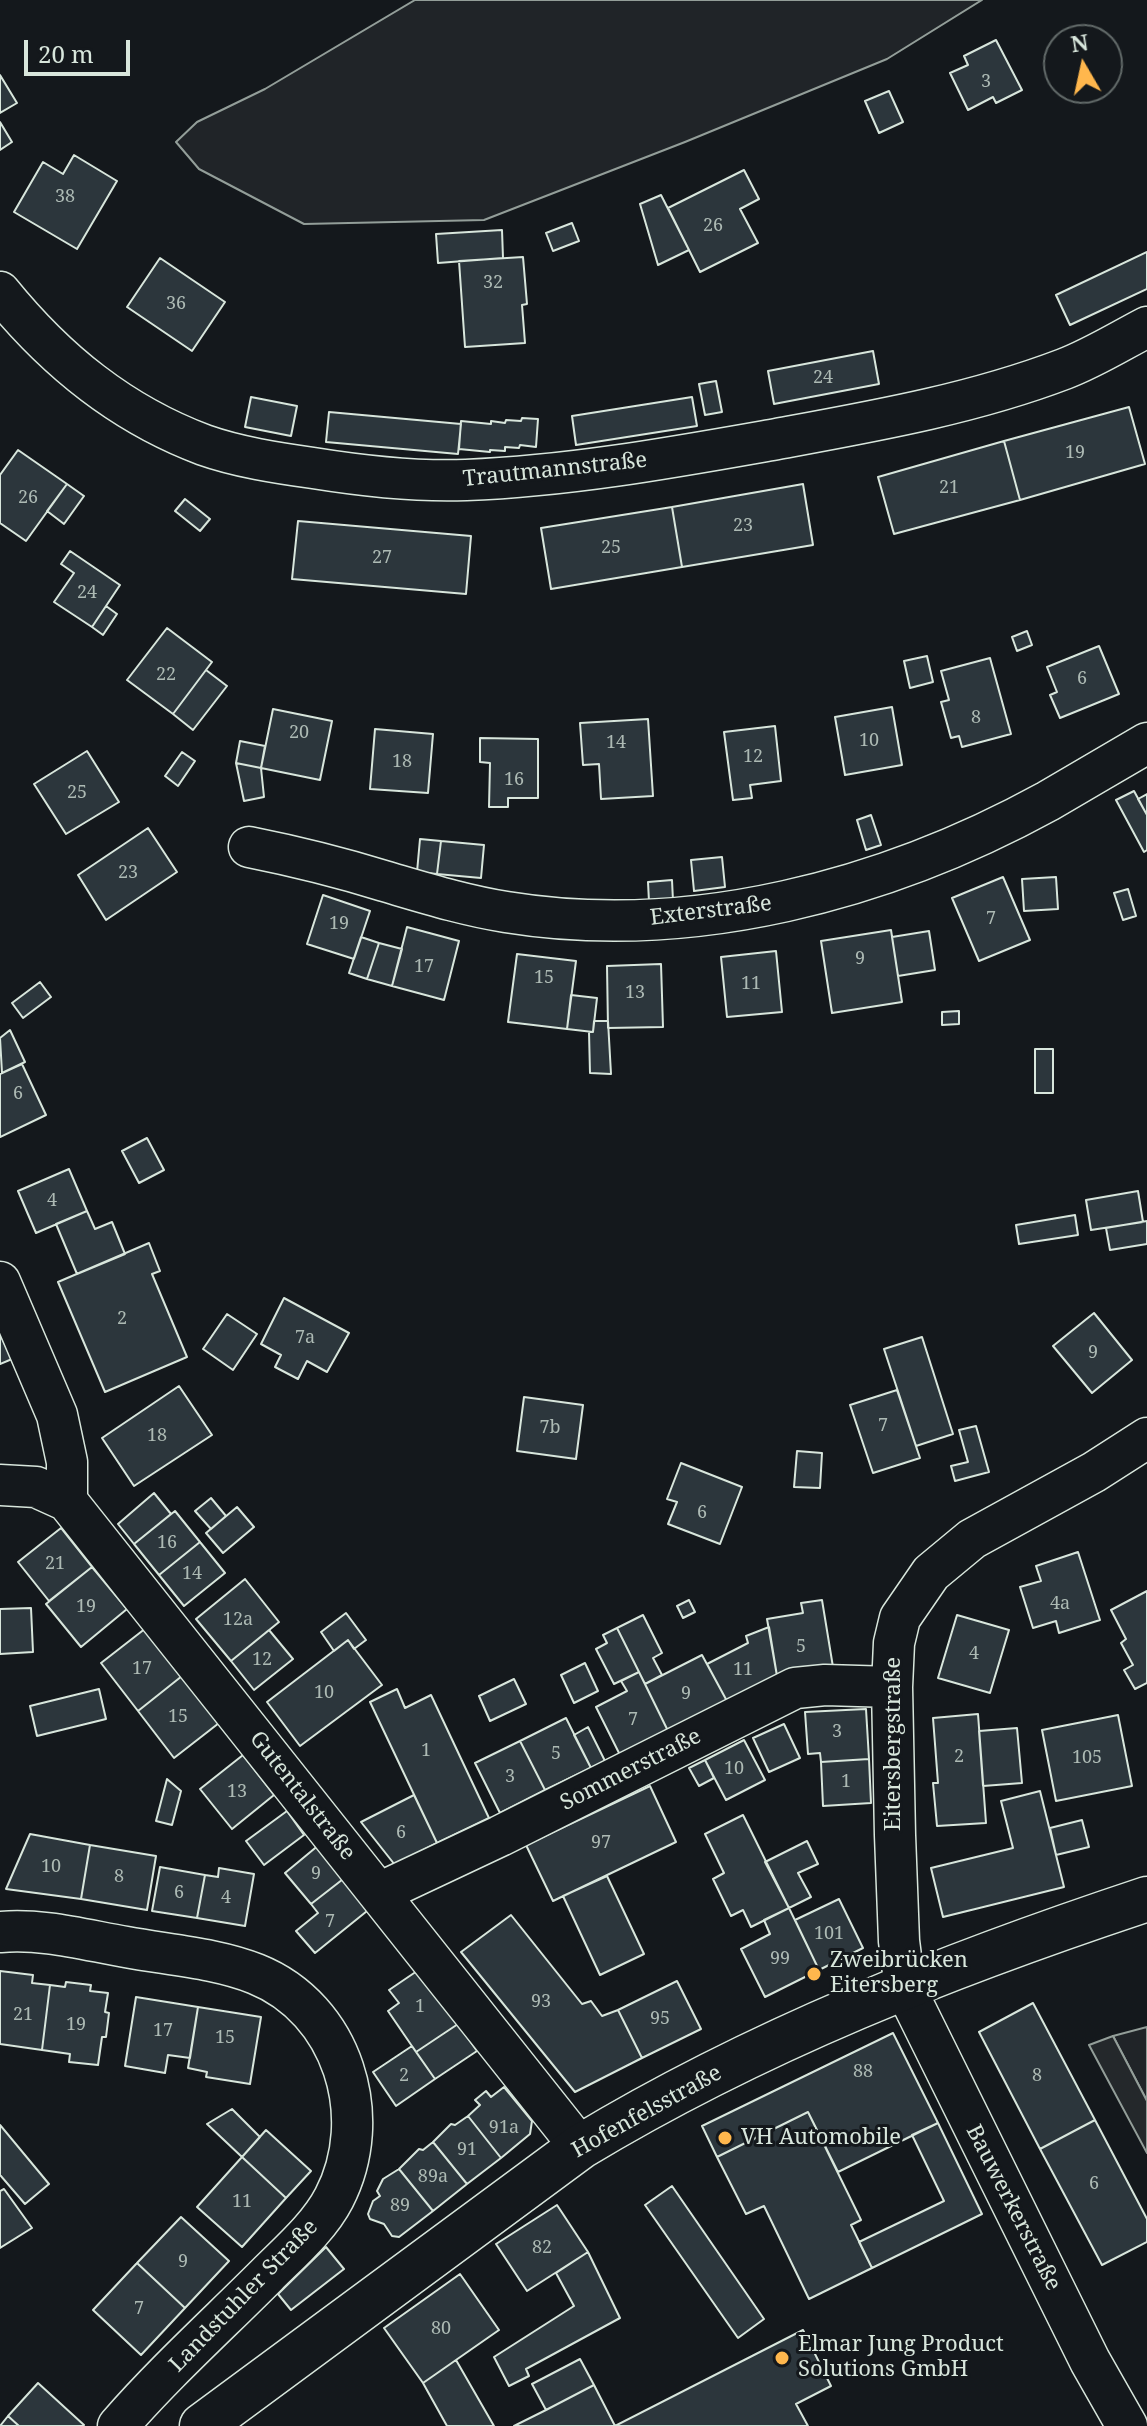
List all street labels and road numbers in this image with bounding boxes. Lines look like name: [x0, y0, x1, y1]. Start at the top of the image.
street label: Trautmannstraße: [462, 447, 648, 493]
street label: Exterstraße: [649, 890, 773, 932]
street label: Eitersbergstraße: [881, 1657, 907, 1831]
street label: Sommerstraße: [556, 1723, 706, 1817]
street label: Gutentalstraße: [243, 1726, 361, 1866]
street label: Hofenfelsstraße: [568, 2060, 726, 2164]
street label: Bauwerkerstraße: [960, 2121, 1066, 2295]
street label: Landstuhler Straße: [164, 2214, 324, 2378]

